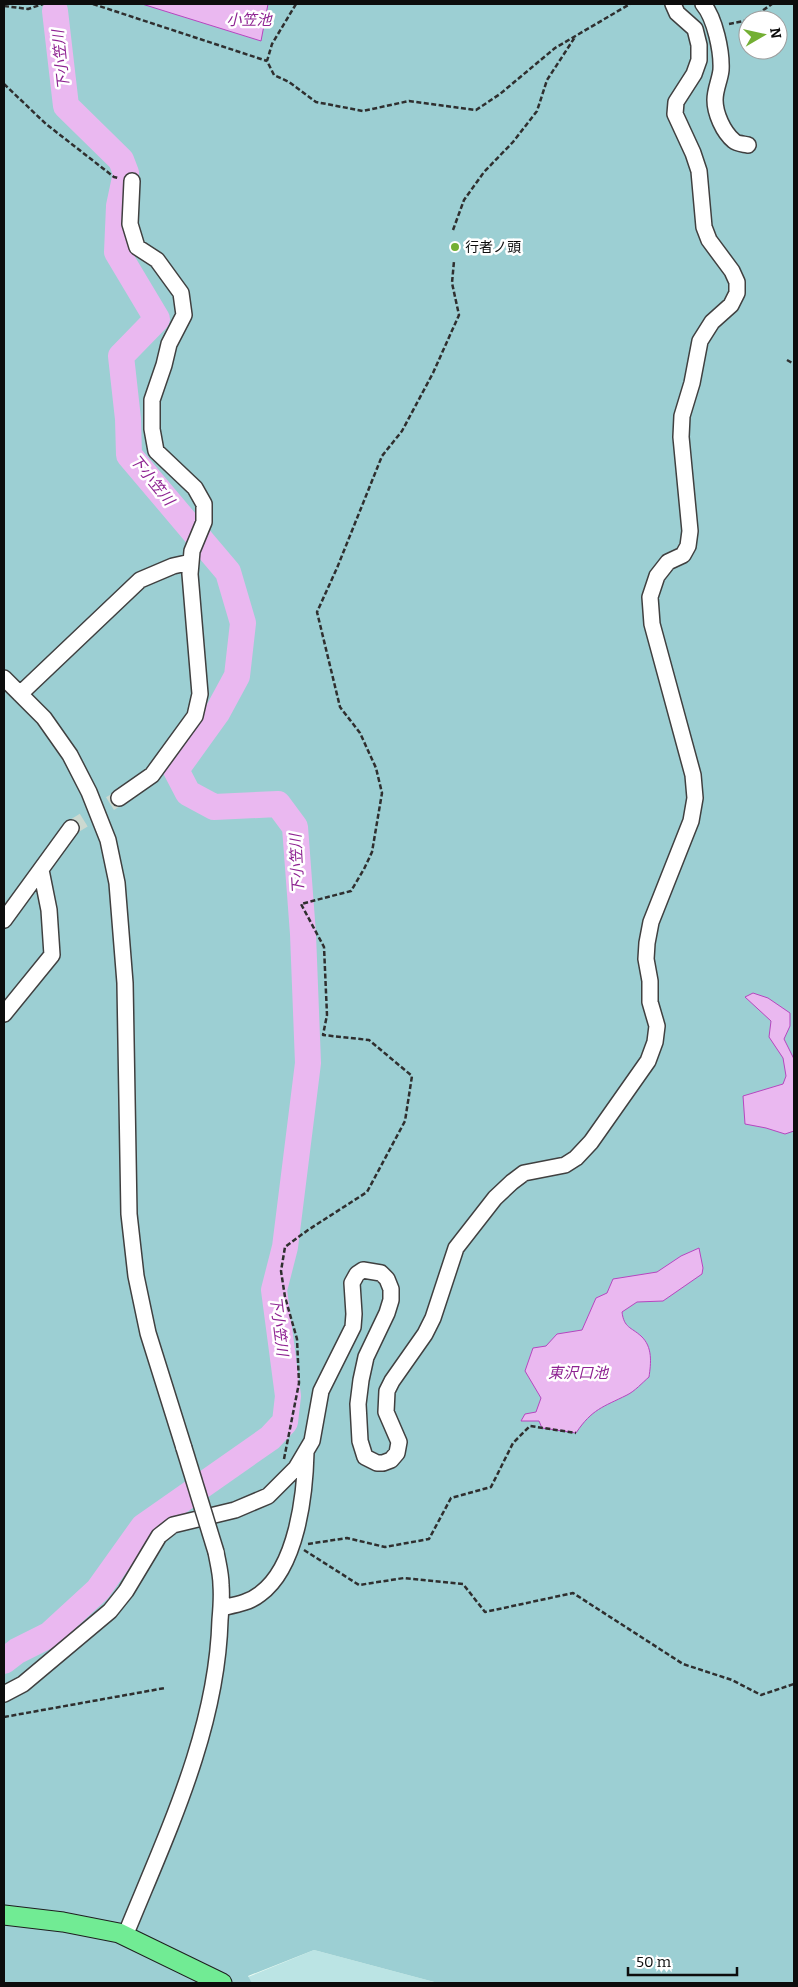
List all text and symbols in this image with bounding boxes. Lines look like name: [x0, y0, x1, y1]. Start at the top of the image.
north arrow: [738, 10, 788, 60]
water label: 小笠池: [226, 11, 273, 29]
text: N: [766, 26, 785, 40]
water label: 下小笠川: [49, 27, 73, 91]
place label: 行者ノ頭: [465, 239, 521, 256]
marker: 行者ノ頭: [449, 241, 461, 253]
water label: 下小笠川: [126, 451, 179, 511]
water label: 下小笠川: [286, 832, 308, 894]
water label: 下小笠川: [266, 1295, 292, 1359]
water label: 東沢口池: [548, 1364, 610, 1382]
scale bar: [628, 1944, 737, 1976]
text: 50 m: [636, 1953, 672, 1971]

